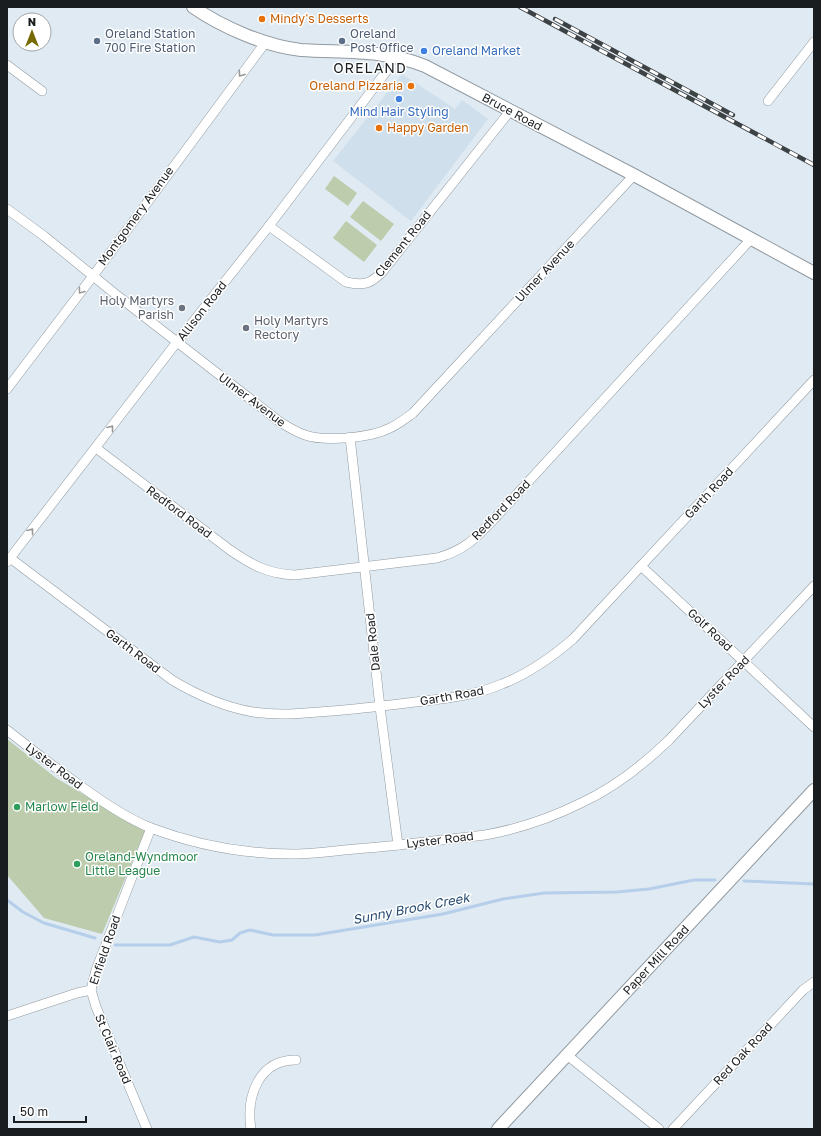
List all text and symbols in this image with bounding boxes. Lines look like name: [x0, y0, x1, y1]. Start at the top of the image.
place label: Mindy's Desserts: [270, 11, 369, 26]
north arrow: [12, 12, 52, 52]
marker: Mindy's Desserts: [257, 14, 267, 24]
text: N: [28, 15, 36, 28]
place label: Oreland Station 700 Fire Station: [105, 26, 196, 55]
place label: Oreland Post Office: [350, 26, 414, 55]
marker: Oreland Station 700 Fire Station: [92, 36, 102, 46]
marker: Oreland Post Office: [337, 36, 347, 46]
place label: Oreland Market: [432, 43, 521, 58]
marker: Oreland Market: [419, 46, 429, 56]
district label: ORELAND: [333, 59, 407, 76]
one-way arrow: [239, 70, 246, 77]
place label: Oreland Pizzaria: [309, 78, 403, 93]
marker: Oreland Pizzaria: [406, 81, 416, 91]
street label: Bruce Road: [480, 89, 545, 134]
marker: Mind Hair Styling: [394, 94, 404, 104]
place label: Mind Hair Styling: [349, 104, 449, 119]
place label: Happy Garden: [387, 120, 469, 135]
marker: Happy Garden: [374, 123, 384, 133]
street label: Montgomery Avenue: [95, 163, 177, 268]
street label: Clement Road: [371, 208, 434, 280]
street label: Ulmer Avenue: [512, 236, 577, 305]
street label: Allison Road: [174, 278, 230, 344]
one-way arrow: [79, 287, 86, 294]
place label: Holy Martyrs Parish: [100, 293, 174, 322]
marker: Holy Martyrs Parish: [177, 303, 187, 313]
place label: Holy Martyrs Rectory: [254, 313, 328, 342]
marker: Holy Martyrs Rectory: [241, 323, 251, 333]
street label: Ulmer Avenue: [216, 369, 289, 430]
one-way arrow: [106, 426, 113, 433]
street label: Garth Road: [681, 464, 736, 521]
street label: Redford Road: [468, 476, 533, 543]
street label: Redford Road: [144, 482, 215, 541]
one-way arrow: [26, 529, 33, 536]
street label: Golf Road: [685, 605, 736, 654]
street label: Dale Road: [362, 612, 383, 672]
street label: Garth Road: [103, 625, 164, 676]
street label: Lyster Road: [695, 652, 753, 711]
street label: Garth Road: [419, 682, 485, 709]
street label: Lyster Road: [23, 739, 86, 792]
place label: Marlow Field: [25, 799, 99, 814]
marker: Marlow Field: [12, 802, 22, 812]
street label: Lyster Road: [405, 828, 475, 851]
place label: Oreland-Wyndmoor Little League: [85, 849, 198, 878]
marker: Oreland-Wyndmoor Little League: [72, 859, 82, 869]
water label: Sunny Brook Creek: [351, 889, 472, 927]
street label: Enfield Road: [86, 913, 123, 987]
street label: Paper Mill Road: [619, 922, 692, 998]
street label: St Clair Road: [92, 1012, 135, 1086]
street label: Red Oak Road: [710, 1019, 775, 1088]
scale bar: [14, 1098, 86, 1124]
text: 50 m: [20, 1104, 48, 1119]

